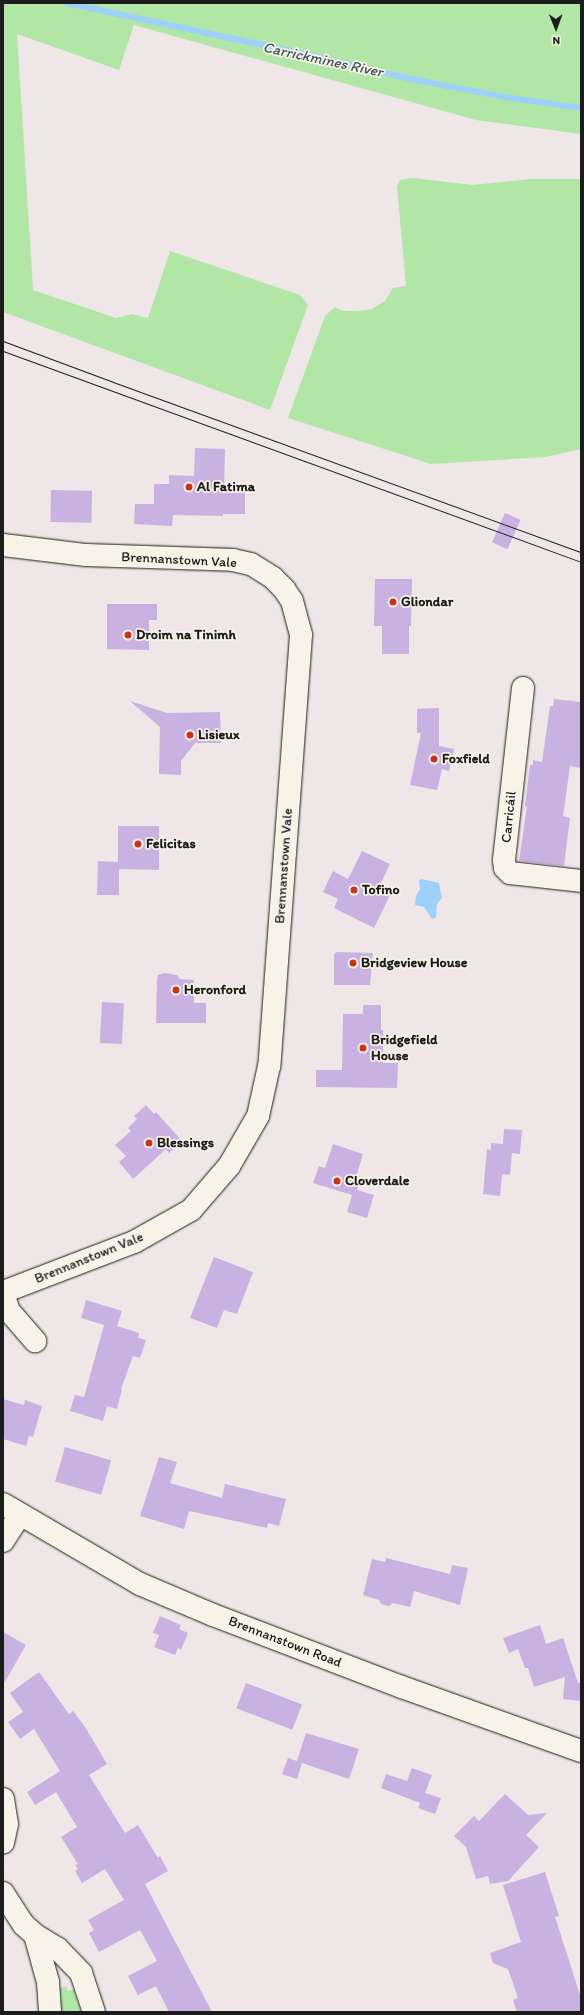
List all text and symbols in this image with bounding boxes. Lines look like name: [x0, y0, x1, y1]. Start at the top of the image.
north arrow: [536, 8, 576, 48]
text: N: [552, 34, 560, 47]
water label: Carrickmines River: [262, 39, 384, 81]
place label: Al Fatima: [197, 479, 254, 495]
marker: Al Fatima: [184, 482, 194, 492]
street label: Brennanstown Vale: [121, 549, 237, 571]
place label: Gliondar: [401, 594, 453, 610]
marker: Gliondar: [388, 597, 398, 607]
place label: Droim na Tinimh: [136, 627, 236, 643]
marker: Droim na Tinimh: [123, 630, 133, 640]
place label: Lisieux: [198, 727, 240, 743]
marker: Lisieux: [185, 730, 195, 740]
place label: Foxfield: [442, 751, 490, 767]
marker: Foxfield: [429, 754, 439, 764]
street label: Carricáil: [498, 790, 520, 844]
street label: Brennanstown Vale: [272, 808, 296, 924]
place label: Felicitas: [146, 836, 196, 852]
marker: Felicitas: [133, 839, 143, 849]
place label: Tofino: [362, 882, 400, 898]
marker: Tofino: [349, 885, 359, 895]
place label: Bridgeview House: [361, 955, 467, 971]
marker: Bridgeview House: [348, 958, 358, 968]
place label: Heronford: [184, 982, 246, 998]
marker: Heronford: [171, 985, 181, 995]
place label: Bridgefield House: [371, 1032, 438, 1064]
marker: Bridgefield House: [358, 1043, 368, 1053]
place label: Blessings: [157, 1135, 214, 1151]
marker: Blessings: [144, 1138, 154, 1148]
place label: Cloverdale: [345, 1173, 409, 1189]
marker: Cloverdale: [332, 1176, 342, 1186]
street label: Brennanstown Vale: [32, 1229, 146, 1287]
street label: Brennanstown Road: [226, 1613, 344, 1671]

